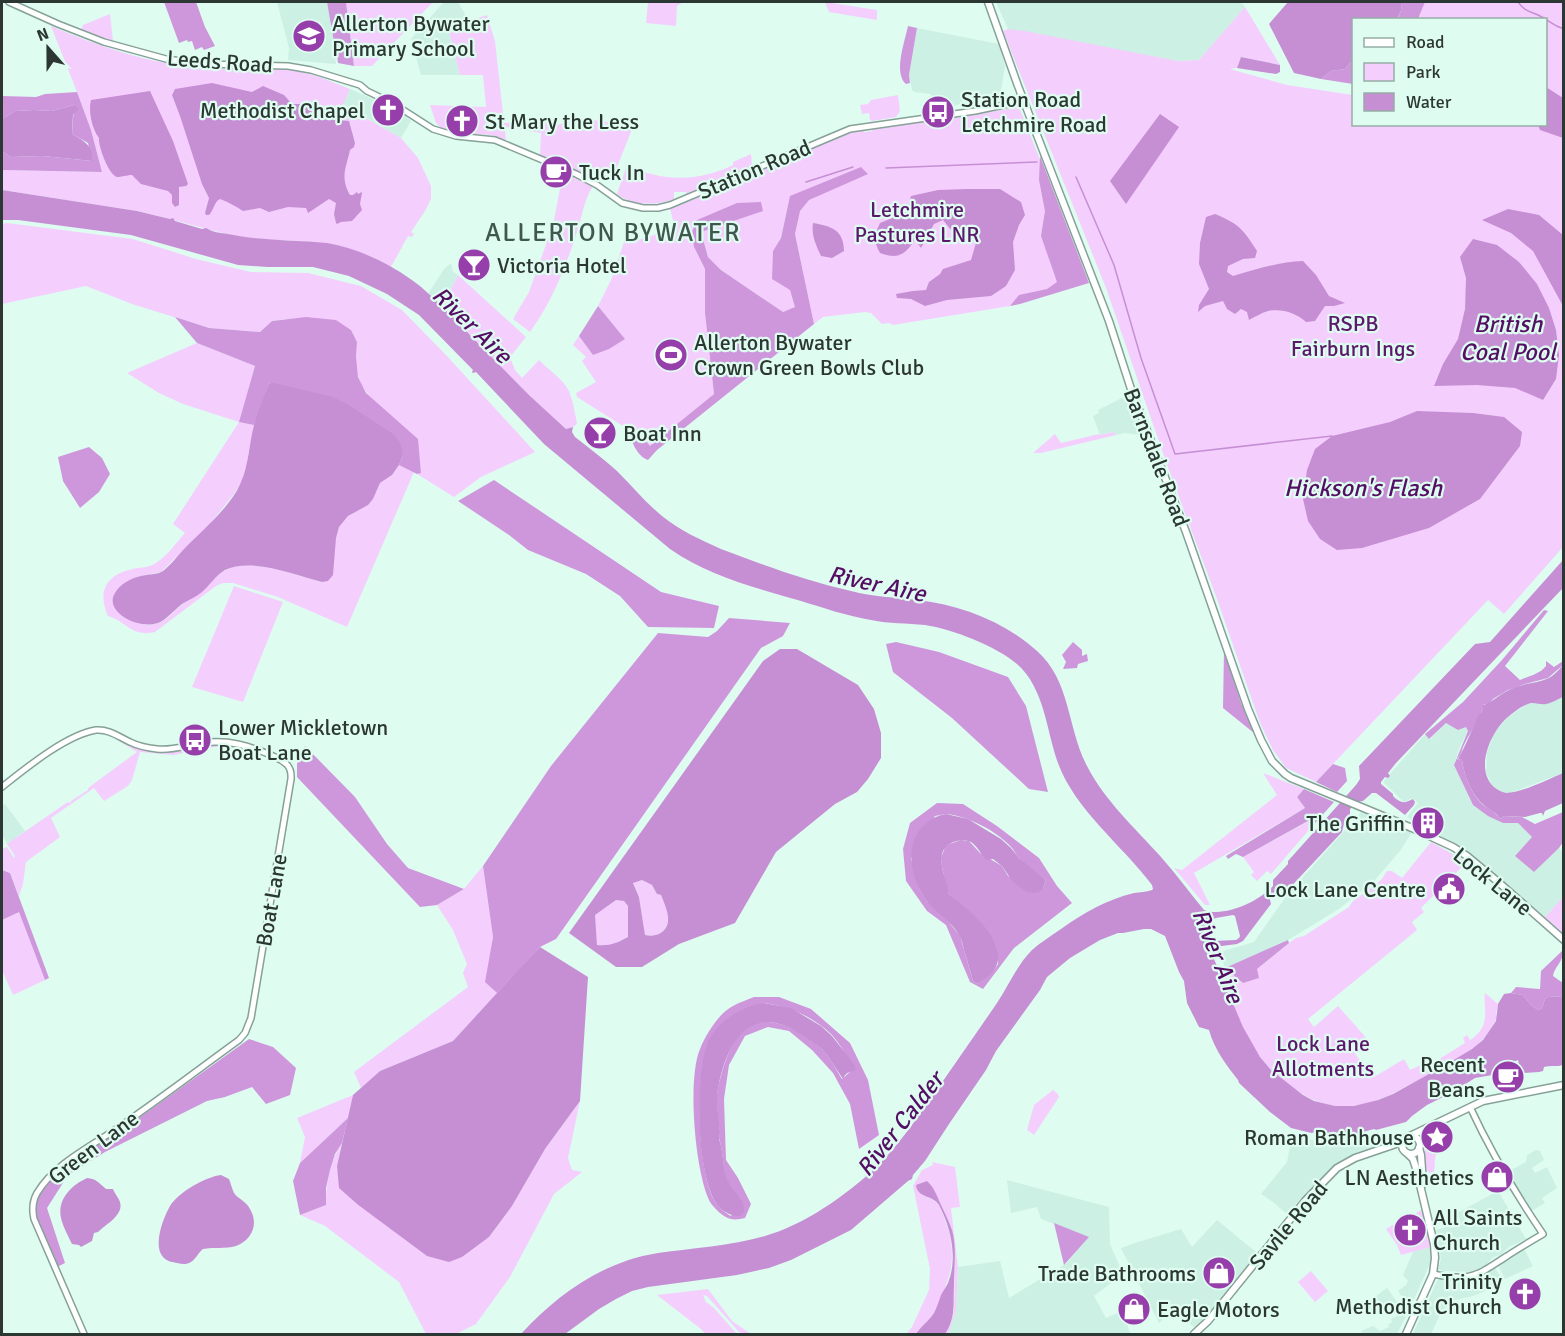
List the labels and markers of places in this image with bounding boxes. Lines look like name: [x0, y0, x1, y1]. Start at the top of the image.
place label: Allerton Bywater Primary School: [332, 10, 490, 62]
school or university icon: Allerton Bywater Primary School: [291, 18, 327, 54]
place label: Station Road Letchmire Road: [961, 86, 1107, 138]
church icon: Methodist Chapel: [370, 92, 406, 128]
bus stop icon: Station Road Letchmire Road: [920, 94, 956, 130]
place label: Methodist Chapel: [200, 97, 365, 124]
church icon: St Mary the Less: [444, 103, 480, 139]
place label: St Mary the Less: [485, 108, 639, 135]
cafe icon: Tuck In: [538, 154, 574, 190]
place label: Tuck In: [579, 159, 645, 186]
bar icon: Victoria Hotel: [456, 247, 492, 283]
place label: Victoria Hotel: [497, 252, 626, 279]
place label: Allerton Bywater Crown Green Bowls Club: [694, 329, 924, 381]
sports icon: Allerton Bywater Crown Green Bowls Club: [653, 337, 689, 373]
bar icon: Boat Inn: [582, 415, 618, 451]
place label: Boat Inn: [623, 420, 702, 447]
place label: Lower Mickletown Boat Lane: [218, 714, 388, 766]
bus stop icon: Lower Mickletown Boat Lane: [177, 722, 213, 758]
building icon: The Griffin: [1410, 805, 1446, 841]
place label: The Griffin: [1306, 810, 1405, 837]
public building icon: Lock Lane Centre: [1431, 871, 1467, 907]
place label: Lock Lane Centre: [1265, 876, 1426, 903]
place label: Recent Beans: [1420, 1051, 1485, 1103]
cafe icon: Recent Beans: [1490, 1059, 1526, 1095]
place icon: Roman Bathhouse: [1419, 1119, 1455, 1155]
place label: Roman Bathhouse: [1244, 1124, 1414, 1151]
shop icon: LN Aesthetics: [1479, 1159, 1515, 1195]
place label: LN Aesthetics: [1345, 1164, 1474, 1191]
place label: All Saints Church: [1433, 1204, 1522, 1256]
church icon: All Saints Church: [1392, 1212, 1428, 1248]
shop icon: Trade Bathrooms: [1201, 1255, 1237, 1291]
place label: Trade Bathrooms: [1038, 1260, 1196, 1287]
place label: Trinity Methodist Church: [1335, 1268, 1503, 1320]
church icon: Trinity Methodist Church: [1507, 1276, 1543, 1312]
shop icon: Eagle Motors: [1116, 1291, 1152, 1327]
place label: Eagle Motors: [1157, 1296, 1280, 1323]

